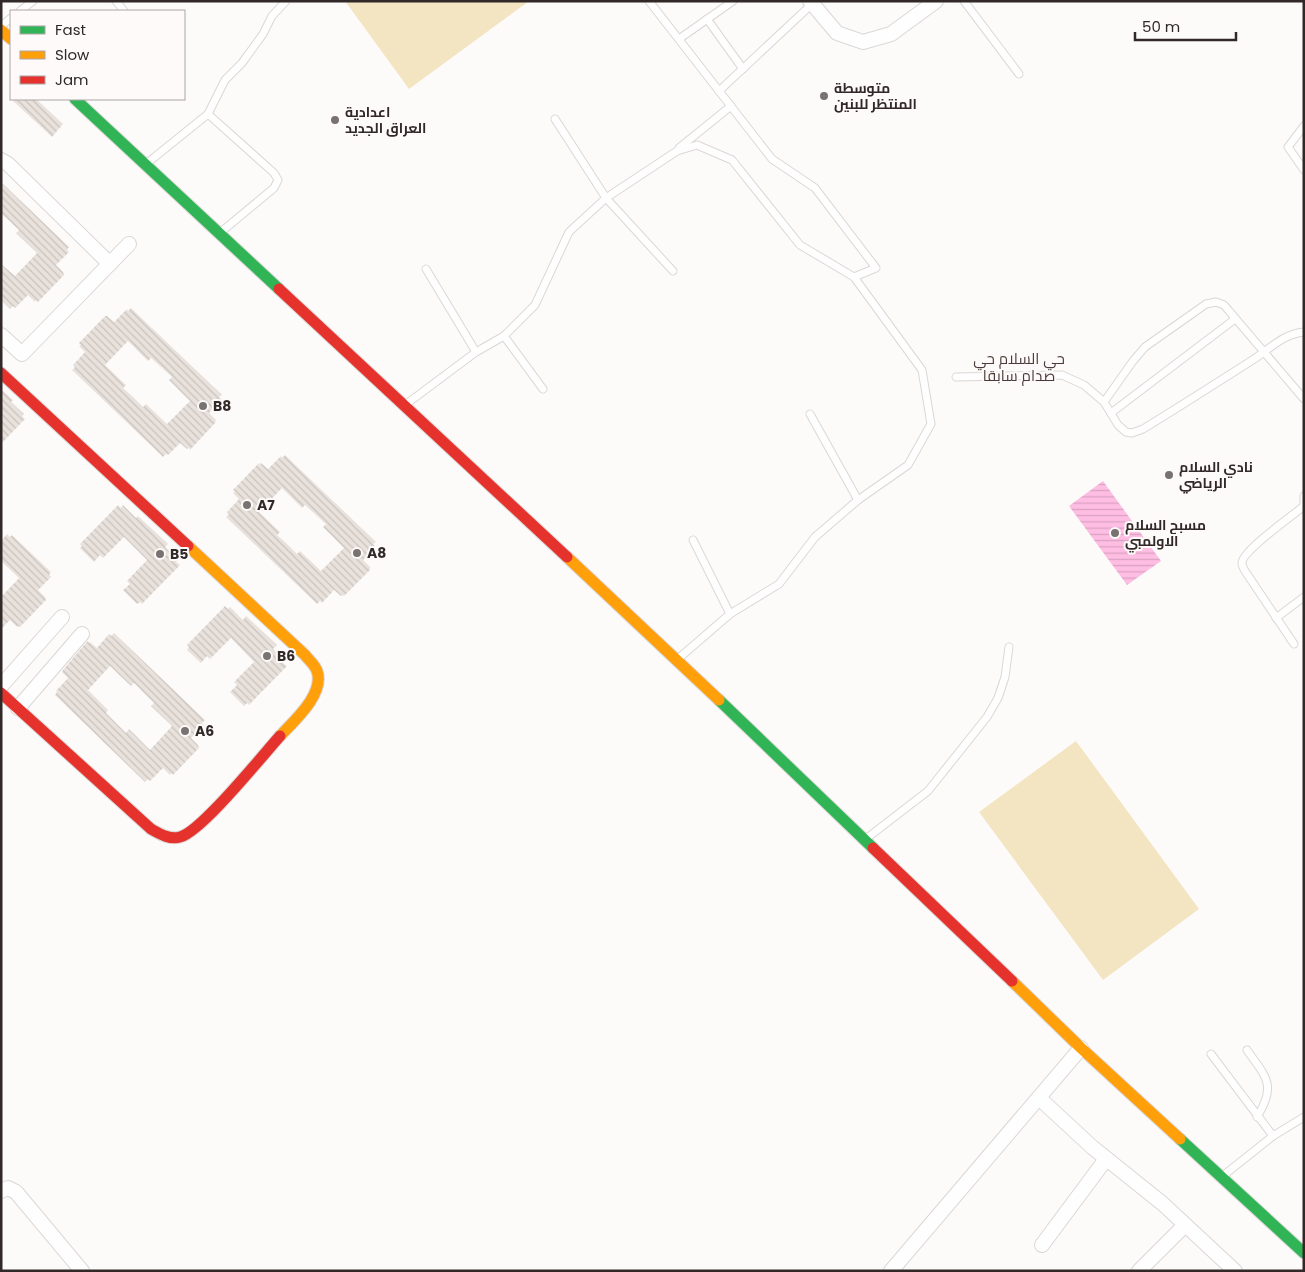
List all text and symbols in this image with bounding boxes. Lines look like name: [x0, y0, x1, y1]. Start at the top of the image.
legend: [10, 10, 185, 100]
scale bar: [1135, 10, 1236, 42]
text: 50 m: [1142, 16, 1180, 37]
text: Fast: [55, 19, 86, 40]
text: Slow: [55, 44, 90, 65]
text: Jam: [55, 69, 89, 90]
place label: متوسطة المنتظر للبنين: [834, 78, 917, 114]
marker: متوسطة المنتظر للبنين: [818, 90, 830, 102]
place label: اعدادية العراق الجديد: [345, 102, 426, 138]
marker: اعدادية العراق الجديد: [329, 114, 341, 126]
district label: حي السلام حي صدام سابقا: [973, 348, 1065, 386]
place label: B8: [213, 396, 231, 416]
marker: B8: [197, 400, 209, 412]
place label: نادي السلام الرياضي: [1179, 457, 1253, 494]
marker: نادي السلام الرياضي: [1163, 469, 1175, 481]
place label: A7: [257, 495, 275, 515]
marker: A7: [241, 499, 253, 511]
place label: مسبح السلام الاولمبي: [1125, 515, 1206, 553]
marker: مسبح السلام الاولمبي: [1109, 527, 1121, 539]
place label: A8: [367, 543, 386, 563]
place label: B5: [170, 544, 188, 564]
marker: A8: [351, 547, 363, 559]
marker: B5: [154, 548, 166, 560]
place label: B6: [277, 646, 295, 666]
marker: B6: [261, 650, 273, 662]
place label: A6: [195, 721, 214, 741]
marker: A6: [179, 725, 191, 737]

